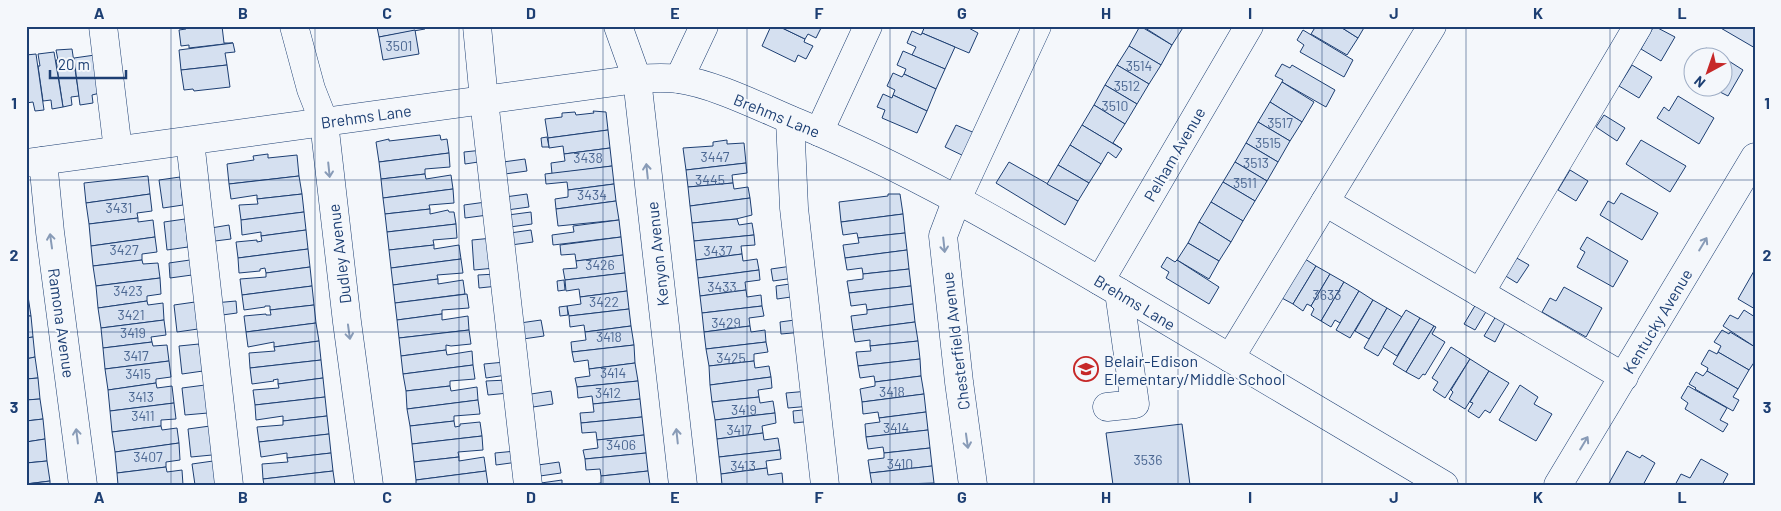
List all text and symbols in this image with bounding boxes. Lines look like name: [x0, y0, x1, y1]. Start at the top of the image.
text: A: [94, 3, 105, 22]
text: B: [238, 3, 248, 22]
text: C: [382, 3, 392, 22]
text: D: [526, 3, 536, 22]
text: E: [670, 3, 680, 22]
text: F: [815, 3, 824, 22]
text: G: [957, 3, 967, 22]
text: H: [1101, 3, 1111, 22]
text: I: [1248, 3, 1252, 22]
text: J: [1389, 3, 1399, 22]
text: K: [1533, 3, 1543, 22]
text: L: [1677, 3, 1687, 22]
house number: 3501: [386, 37, 412, 54]
scale bar: [50, 48, 126, 80]
north arrow: [1684, 48, 1734, 98]
text: 20 m: [58, 55, 90, 73]
house number: 3514: [1126, 57, 1152, 74]
text: N: [1690, 73, 1708, 92]
house number: 3512: [1114, 77, 1140, 94]
street label: Brehms Lane: [731, 89, 823, 141]
text: 1: [11, 93, 17, 112]
text: 1: [1764, 93, 1770, 112]
house number: 3510: [1102, 97, 1128, 114]
street label: Brehms Lane: [319, 100, 413, 132]
street label: Pelham Avenue: [1139, 104, 1209, 204]
house number: 3517: [1267, 114, 1293, 131]
house number: 3515: [1255, 134, 1281, 151]
house number: 3447: [701, 148, 730, 165]
house number: 3438: [573, 149, 603, 166]
house number: 3513: [1243, 154, 1269, 171]
one-way arrow: [324, 162, 334, 178]
one-way arrow: [642, 163, 652, 179]
house number: 3445: [695, 171, 725, 188]
house number: 3511: [1233, 174, 1257, 191]
house number: 3434: [577, 186, 607, 203]
house number: 3431: [106, 199, 132, 216]
street label: Kenyon Avenue: [642, 201, 672, 307]
street label: Dudley Avenue: [323, 203, 355, 305]
one-way arrow: [46, 233, 56, 249]
one-way arrow: [939, 237, 949, 253]
one-way arrow: [1699, 237, 1709, 251]
house number: 3427: [109, 241, 139, 258]
house number: 3437: [704, 242, 733, 259]
text: 2: [10, 245, 19, 264]
text: 2: [1763, 245, 1772, 264]
house number: 3426: [585, 256, 615, 273]
street label: Kentucky Avenue: [1618, 265, 1696, 377]
street label: Ramona Avenue: [45, 267, 79, 379]
street label: Brehms Lane: [1091, 270, 1179, 334]
street label: Chesterfield Avenue: [937, 271, 973, 411]
house number: 3433: [707, 278, 737, 295]
house number: 3423: [113, 282, 143, 299]
house number: 3633: [1313, 286, 1341, 303]
house number: 3422: [589, 293, 619, 310]
house number: 3421: [117, 306, 145, 323]
house number: 3429: [711, 314, 741, 331]
one-way arrow: [344, 323, 354, 339]
house number: 3419: [120, 324, 146, 341]
house number: 3418: [596, 328, 622, 345]
house number: 3417: [123, 347, 149, 364]
house number: 3425: [716, 349, 746, 366]
place label: Belair-Edison Elementary/Middle School: [1104, 351, 1285, 388]
school or university icon: Belair-Edison Elementary/Middle School: [1073, 356, 1099, 382]
house number: 3414: [600, 364, 626, 381]
house number: 3415: [125, 365, 151, 382]
house number: 3418: [879, 383, 905, 400]
house number: 3412: [595, 384, 621, 401]
house number: 3413: [128, 388, 154, 405]
text: 3: [10, 397, 18, 416]
text: 3: [1763, 397, 1771, 416]
house number: 3419: [731, 401, 757, 418]
house number: 3411: [131, 407, 155, 424]
house number: 3414: [883, 419, 909, 436]
house number: 3417: [726, 421, 752, 438]
one-way arrow: [72, 429, 82, 445]
one-way arrow: [672, 429, 682, 445]
one-way arrow: [962, 433, 972, 449]
house number: 3406: [606, 436, 636, 453]
one-way arrow: [1579, 437, 1589, 451]
house number: 3407: [133, 448, 163, 465]
house number: 3536: [1134, 451, 1162, 468]
house number: 3410: [887, 455, 913, 472]
house number: 3413: [730, 457, 756, 474]
text: A: [94, 487, 105, 506]
text: B: [238, 487, 248, 506]
text: C: [382, 487, 392, 506]
text: D: [526, 487, 536, 506]
text: E: [670, 487, 680, 506]
text: F: [815, 487, 824, 506]
text: G: [957, 487, 967, 506]
text: H: [1101, 487, 1111, 506]
text: I: [1248, 487, 1252, 506]
text: J: [1389, 487, 1399, 506]
text: K: [1533, 487, 1543, 506]
text: L: [1677, 487, 1687, 506]

